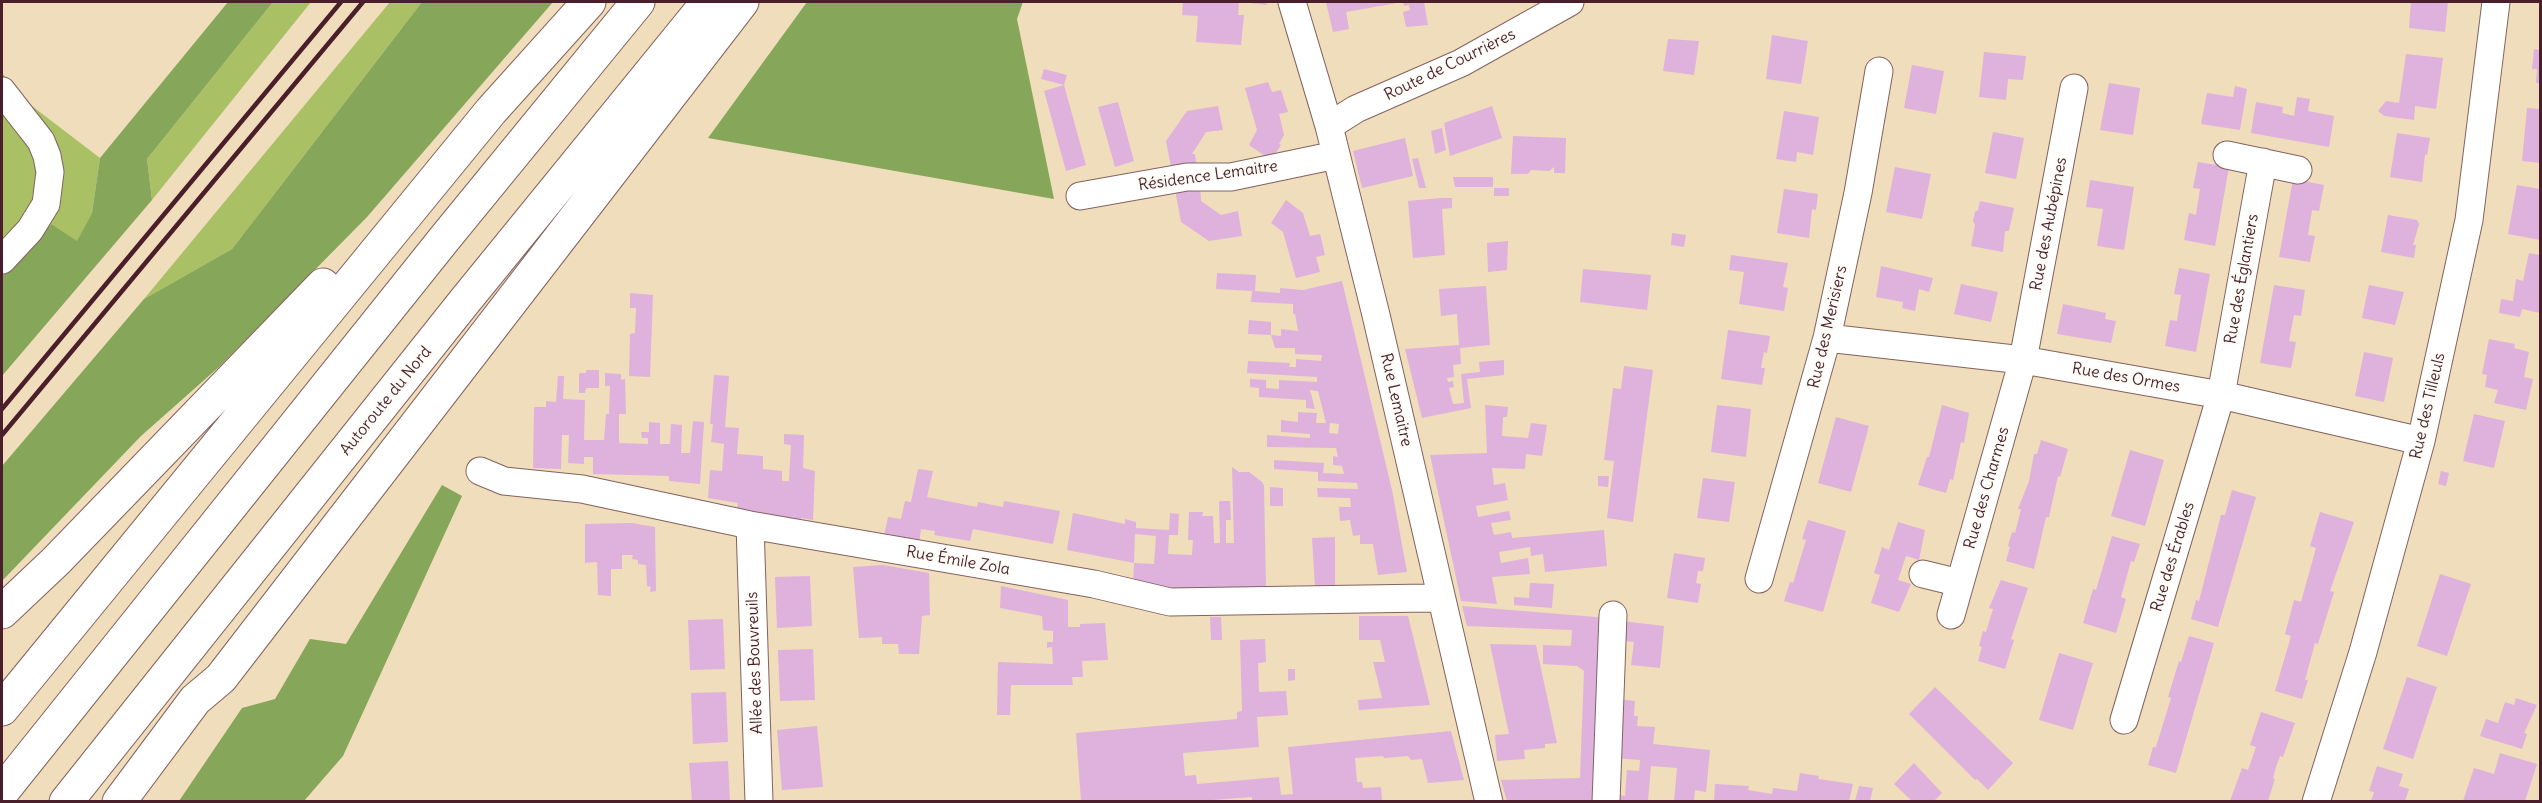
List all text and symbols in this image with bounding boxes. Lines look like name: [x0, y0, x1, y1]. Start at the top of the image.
street label: Route de Courrières: [1381, 25, 1519, 105]
street label: Rue des Aubépines: [2027, 156, 2071, 292]
street label: Résidence Lemaitre: [1137, 157, 1279, 195]
street label: Rue des Églantiers: [2221, 212, 2263, 346]
street label: Rue des Merisiers: [1805, 264, 1851, 390]
street label: Autoroute du Nord: [336, 343, 436, 459]
street label: Rue Lemaitre: [1376, 351, 1416, 449]
street label: Rue des Tilleuls: [2406, 351, 2450, 461]
street label: Rue des Ormes: [2070, 359, 2182, 397]
street label: Rue des Charmes: [1960, 425, 2014, 551]
street label: Rue des Érables: [2147, 500, 2199, 614]
street label: Rue Émile Zola: [905, 542, 1011, 580]
street label: Allée des Bouvreuils: [743, 591, 767, 735]

